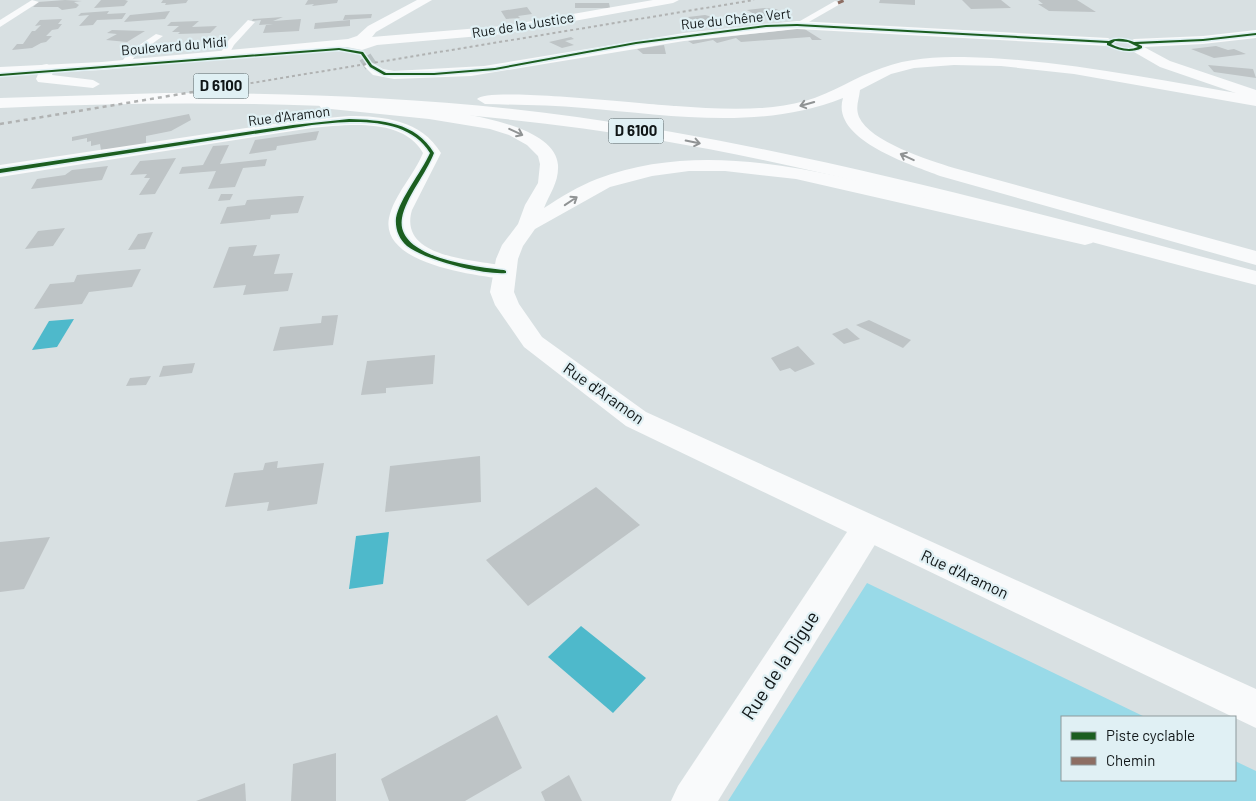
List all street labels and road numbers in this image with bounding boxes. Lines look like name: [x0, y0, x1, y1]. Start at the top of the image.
street label: Rue du Chêne Vert: [680, 4, 792, 33]
street label: Rue de la Justice: [471, 8, 575, 41]
street label: Boulevard du Midi: [120, 32, 228, 59]
road number: D 6100: [194, 74, 248, 98]
street label: Rue d'Aramon: [247, 102, 331, 129]
road number: D 6100: [608, 118, 664, 144]
street label: Rue d'Aramon: [560, 358, 648, 427]
street label: Rue d'Aramon: [919, 545, 1012, 602]
street label: Rue de la Digue: [736, 606, 823, 723]

